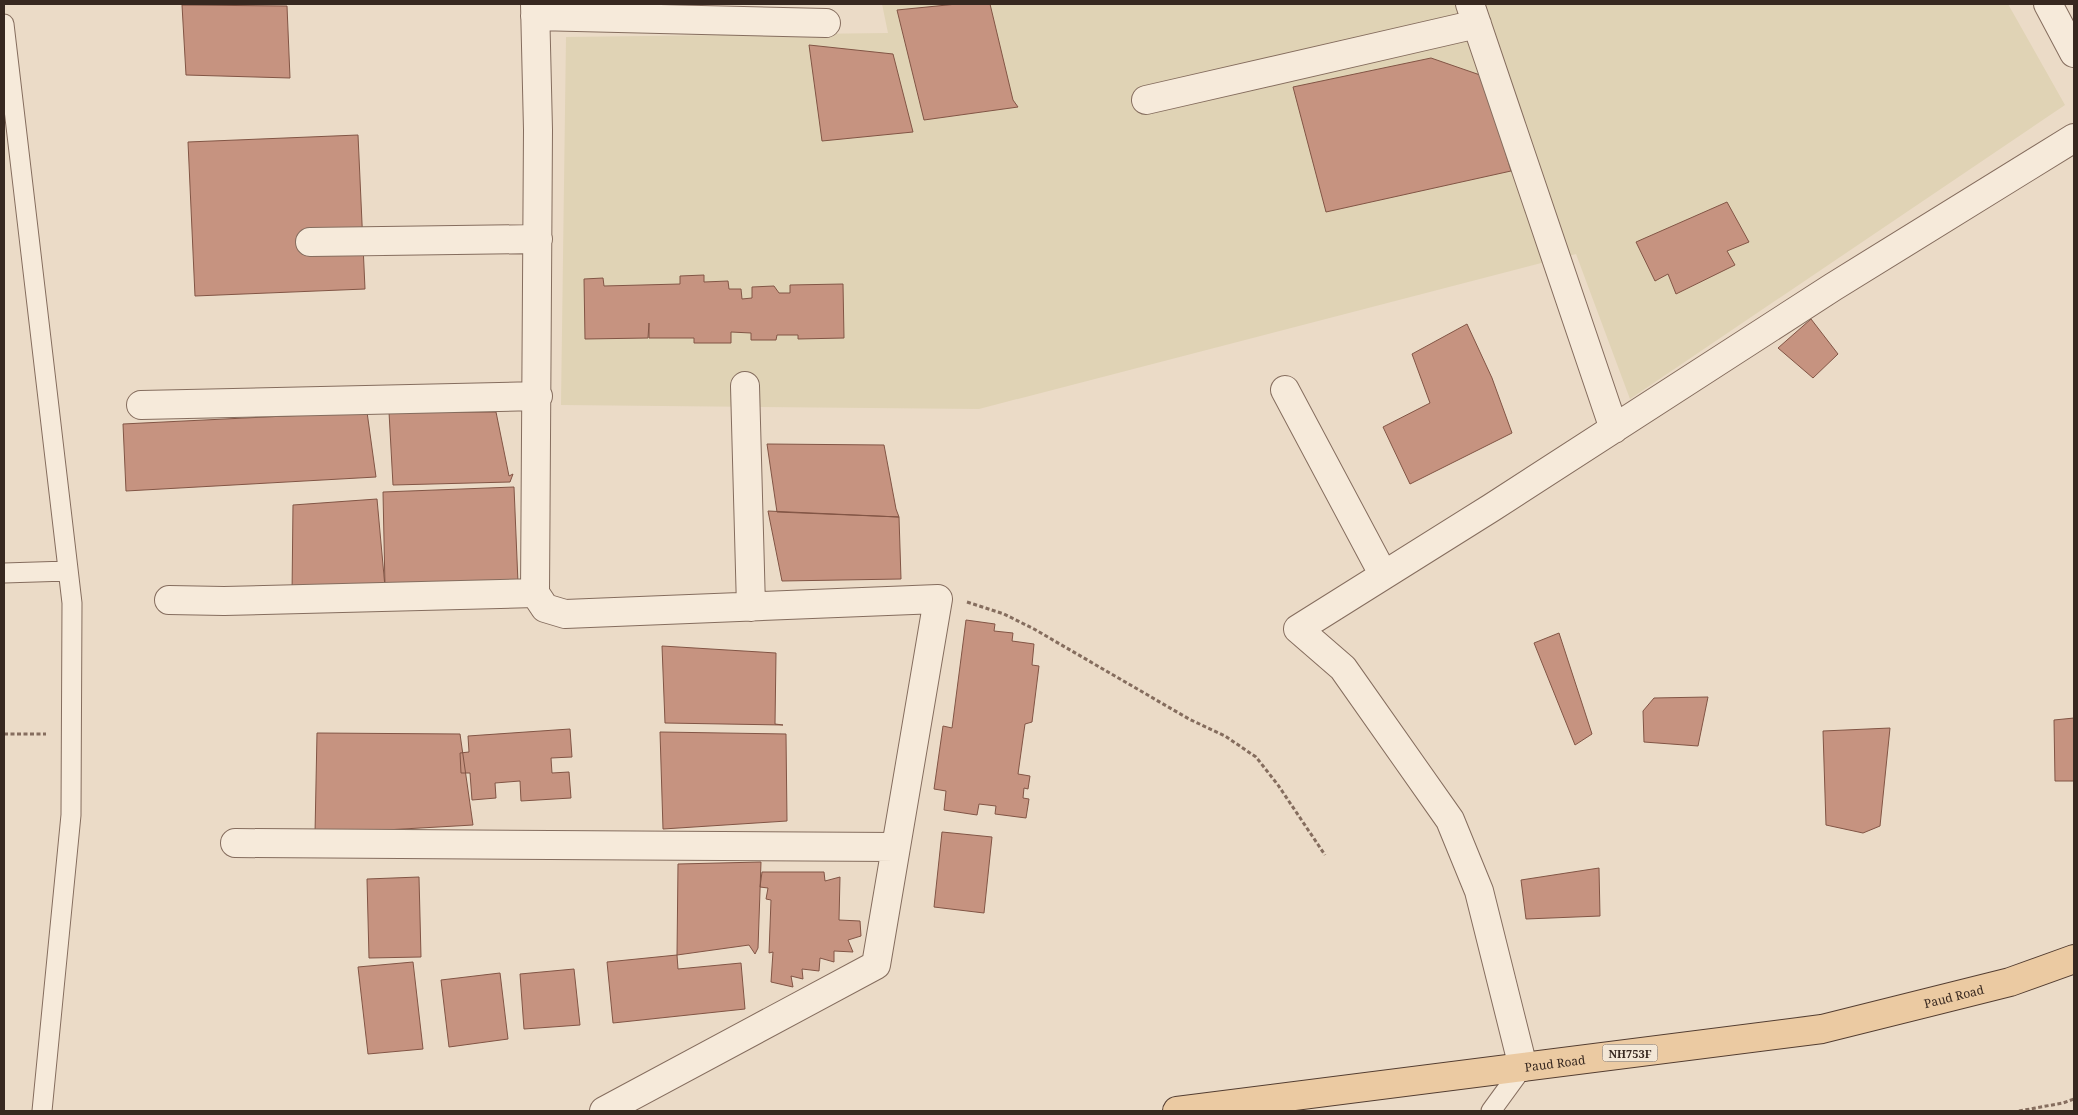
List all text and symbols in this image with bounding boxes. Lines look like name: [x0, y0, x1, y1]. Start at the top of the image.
street label: Paud Road: [1922, 980, 1986, 1012]
road number: NH753F: [1602, 1044, 1658, 1062]
street label: Paud Road: [1524, 1051, 1587, 1075]

